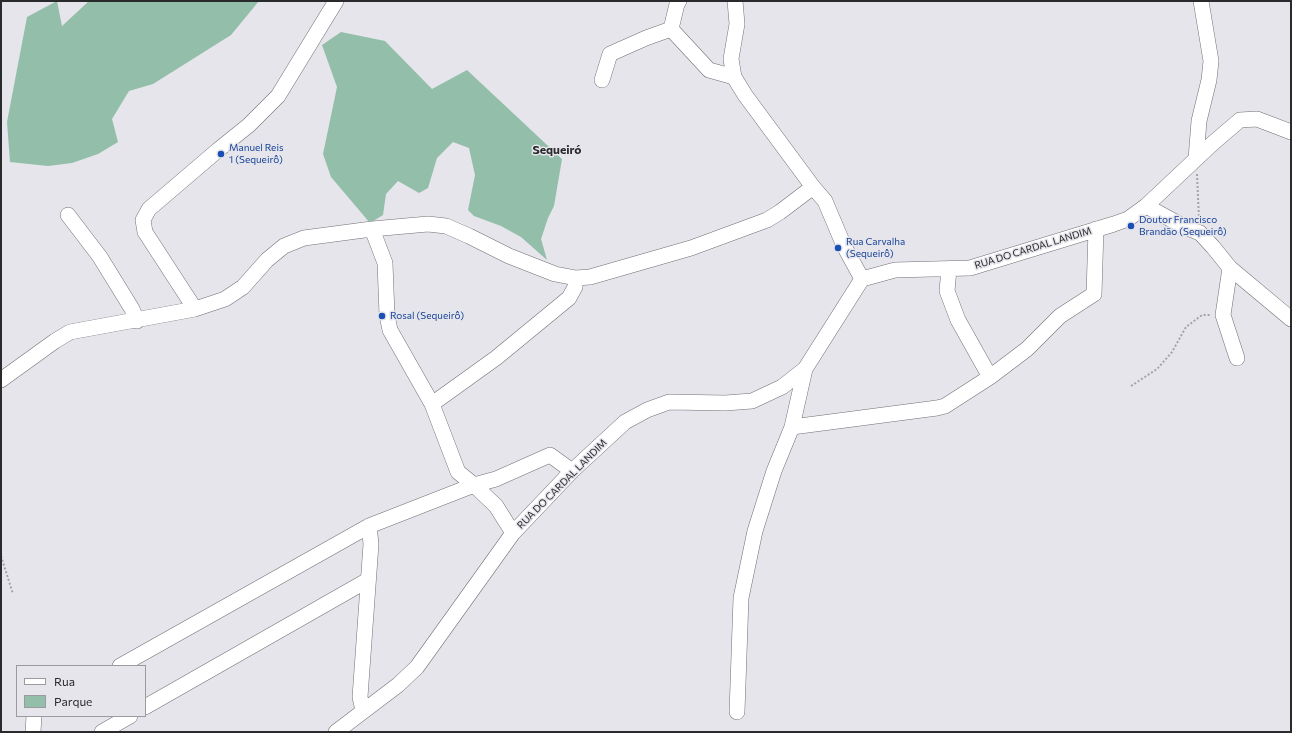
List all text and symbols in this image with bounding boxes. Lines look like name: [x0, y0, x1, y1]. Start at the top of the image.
place label: Manuel Reis 1 (Sequeirô): [229, 142, 284, 166]
district label: Sequeiró: [532, 143, 582, 157]
marker: Manuel Reis 1 (Sequeirô): [216, 149, 226, 159]
place label: Doutor Francisco Brandão (Sequeirô): [1139, 214, 1227, 238]
marker: Doutor Francisco Brandão (Sequeirô): [1126, 221, 1136, 231]
street label: RUA DO CARDAL LANDIM: [973, 224, 1093, 272]
place label: Rua Carvalha (Sequeirô): [846, 236, 905, 260]
marker: Rua Carvalha (Sequeirô): [833, 243, 843, 253]
place label: Rosal (Sequeirô): [390, 310, 464, 322]
marker: Rosal (Sequeirô): [377, 311, 387, 321]
street label: RUA DO CARDAL LANDIM: [515, 437, 609, 531]
legend: [16, 665, 146, 717]
text: Rua: [54, 674, 75, 688]
text: Parque: [54, 694, 92, 708]

